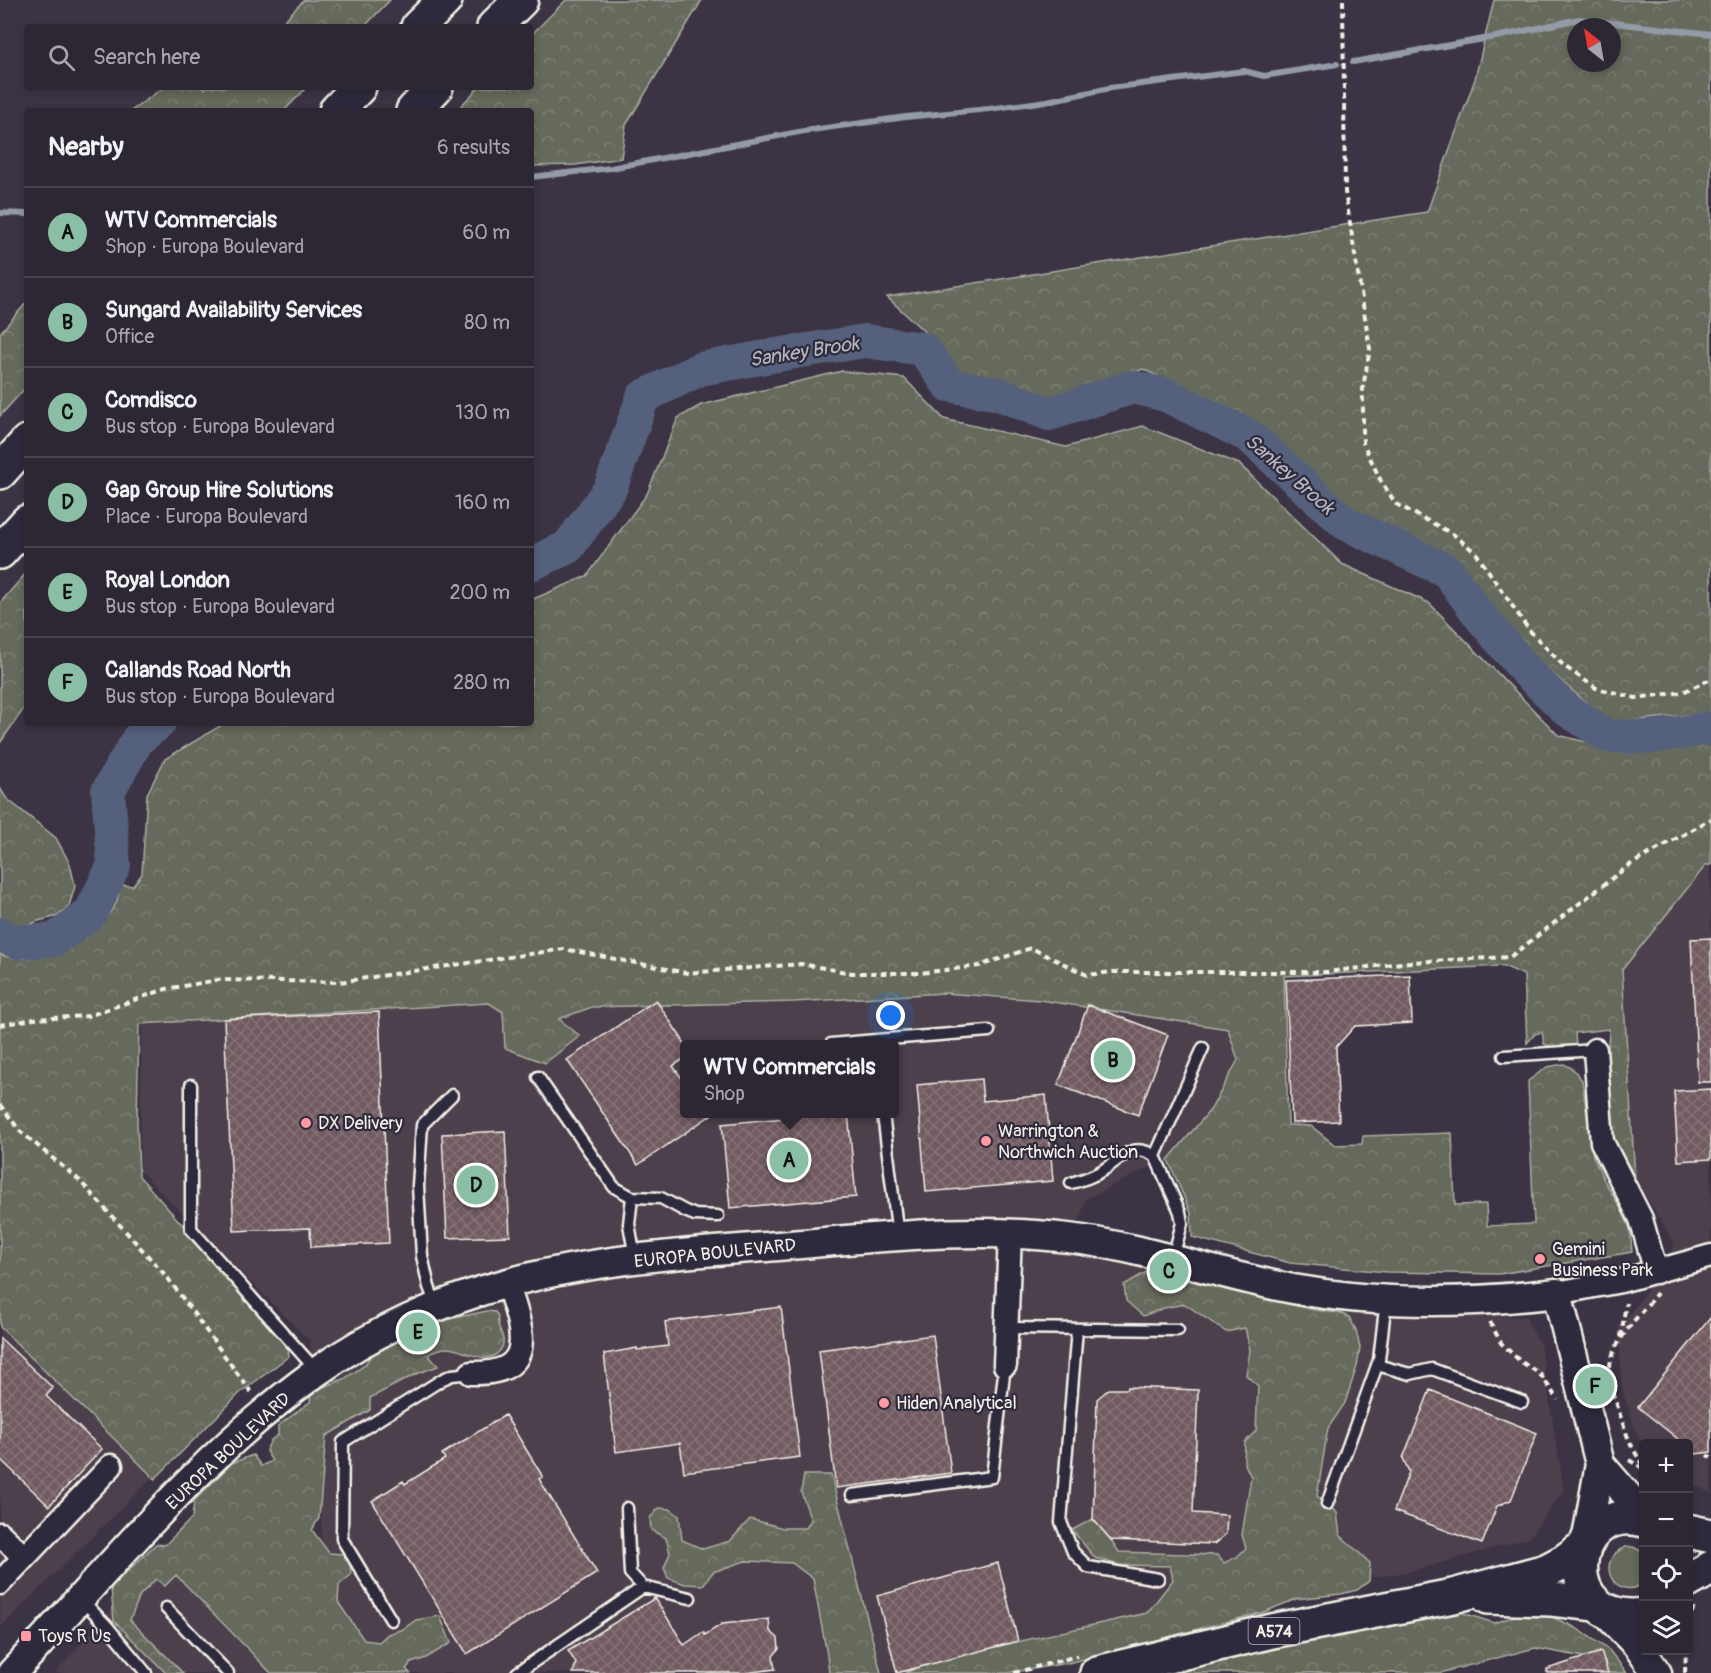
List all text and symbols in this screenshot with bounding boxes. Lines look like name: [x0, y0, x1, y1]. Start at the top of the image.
north arrow: [1567, 18, 1621, 72]
search box: [24, 24, 534, 90]
icon: search: [45, 41, 78, 74]
text: Search here: [93, 43, 200, 71]
text: Nearby: [48, 131, 124, 163]
text: 6 results: [437, 135, 510, 160]
text: WTV Commercials: [105, 206, 277, 234]
text: A: [61, 220, 74, 245]
text: 60 m: [463, 220, 510, 245]
text: Shop · Europa Boulevard: [105, 234, 304, 259]
text: Sungard Availability Services: [105, 296, 362, 324]
text: B: [62, 310, 73, 335]
text: 80 m: [464, 310, 510, 335]
text: Office: [105, 324, 154, 349]
water label: Sankey Brook: [747, 330, 862, 372]
text: Comdisco: [105, 386, 197, 414]
text: C: [61, 400, 74, 425]
text: 130 m: [455, 400, 510, 425]
text: Bus stop · Europa Boulevard: [105, 414, 335, 439]
water label: Sankey Brook: [1240, 429, 1341, 521]
text: Gap Group Hire Solutions: [105, 476, 333, 504]
text: D: [61, 490, 74, 515]
text: 160 m: [455, 490, 510, 515]
text: Place · Europa Boulevard: [105, 504, 308, 529]
text: Royal London: [105, 566, 230, 594]
text: E: [62, 580, 73, 605]
text: 200 m: [449, 580, 510, 605]
text: Bus stop · Europa Boulevard: [105, 594, 335, 619]
text: Callands Road North: [105, 656, 291, 684]
text: F: [61, 670, 74, 695]
text: 280 m: [453, 670, 510, 695]
text: Bus stop · Europa Boulevard: [105, 684, 335, 709]
your location: [876, 1001, 905, 1030]
pin: B: [1094, 1038, 1132, 1082]
popup: [680, 1040, 899, 1118]
text: WTV Commercials: [704, 1053, 875, 1081]
text: Shop: [704, 1081, 745, 1106]
place label: DX Delivery: [318, 1112, 403, 1135]
marker: DX Delivery: [299, 1116, 313, 1130]
place label: Warrington & Northwich Auction: [998, 1120, 1138, 1164]
marker: Warrington & Northwich Auction: [979, 1134, 993, 1148]
pin: A: [770, 1138, 808, 1182]
pin: D: [456, 1162, 496, 1208]
street label: EUROPA BOULEVARD: [633, 1234, 797, 1273]
place label: Gemini Business Park: [1552, 1238, 1653, 1282]
pin: C: [1150, 1248, 1188, 1294]
marker: Gemini Business Park: [1533, 1252, 1547, 1266]
pin: E: [398, 1310, 438, 1354]
pin: F: [1576, 1364, 1614, 1408]
street label: EUROPA BOULEVARD: [161, 1388, 296, 1515]
place label: Hiden Analytical: [896, 1392, 1017, 1415]
marker: Hiden Analytical: [877, 1396, 891, 1410]
map controls: [1639, 1439, 1693, 1655]
button: +: [1639, 1439, 1693, 1493]
button: −: [1639, 1493, 1693, 1547]
button: locate: [1639, 1547, 1693, 1601]
button: layers: [1639, 1601, 1693, 1655]
road number: A574: [1248, 1618, 1300, 1644]
place label: Toys R Us: [38, 1625, 111, 1648]
marker: Toys R Us: [19, 1629, 33, 1643]

